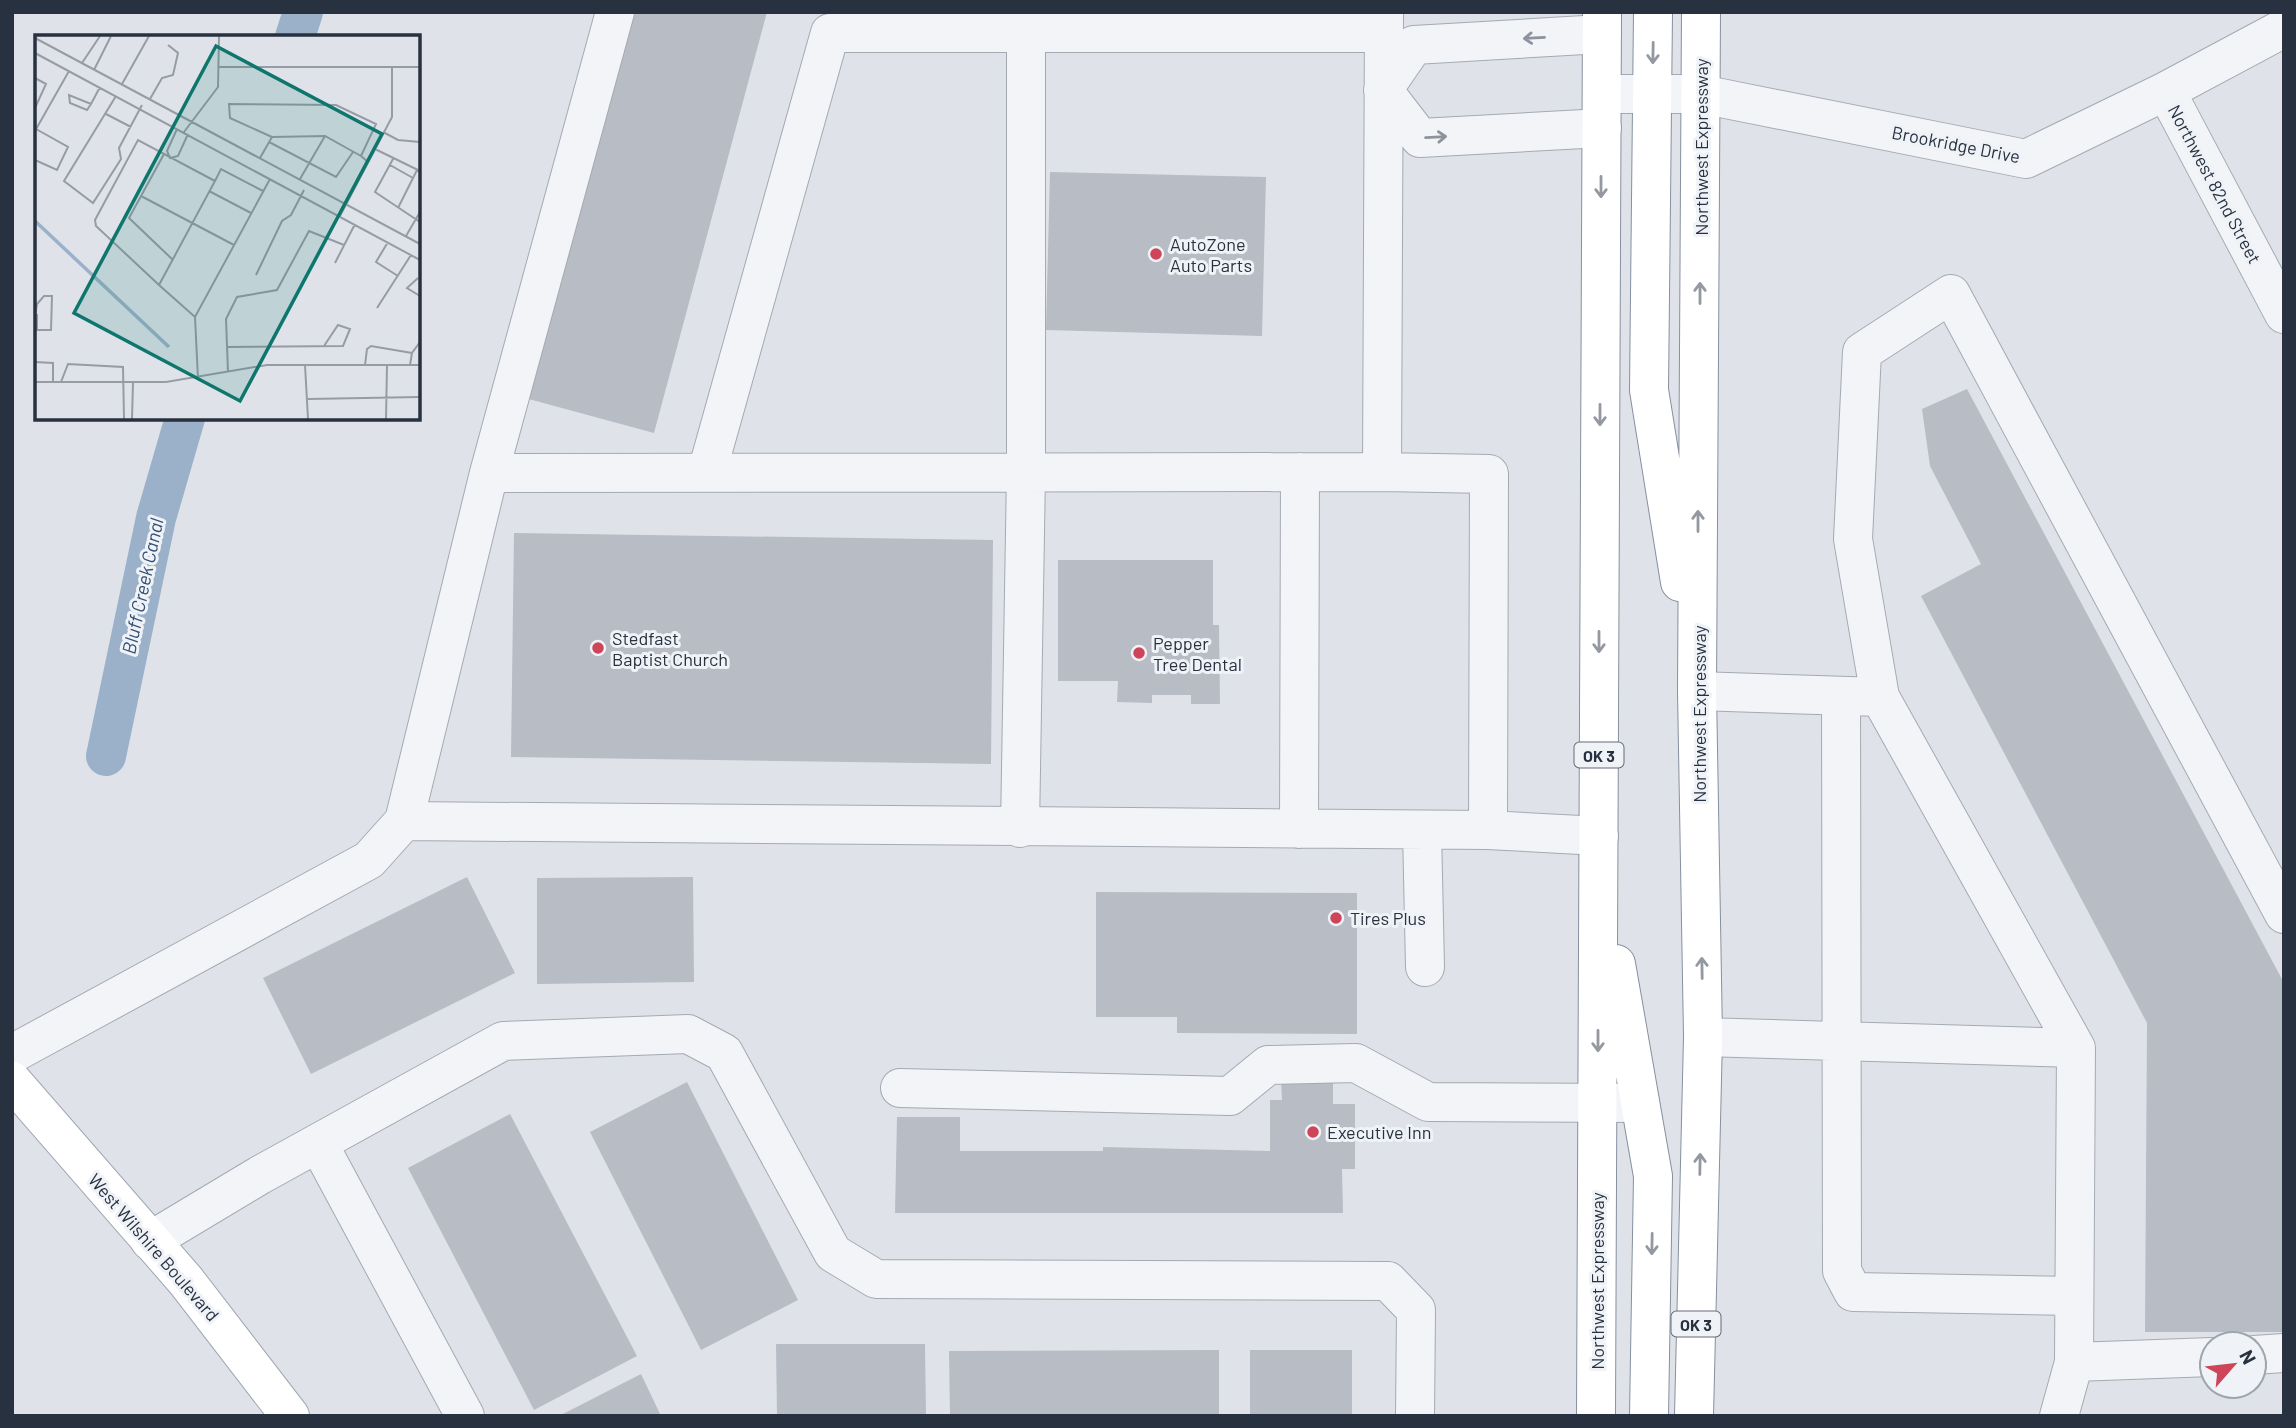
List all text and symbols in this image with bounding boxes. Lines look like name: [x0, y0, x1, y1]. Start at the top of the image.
one-way arrow: [1523, 32, 1546, 45]
inset map: [35, 35, 420, 420]
one-way arrow: [1646, 41, 1659, 64]
street label: Northwest Expressway: [1690, 58, 1712, 236]
street label: Northwest 82nd Street: [2164, 101, 2266, 267]
street label: Brookridge Drive: [1890, 121, 2022, 167]
one-way arrow: [1424, 131, 1447, 144]
one-way arrow: [1594, 175, 1608, 198]
place label: AutoZone Auto Parts: [1170, 233, 1252, 276]
marker: AutoZone Auto Parts: [1148, 246, 1164, 262]
one-way arrow: [1693, 282, 1707, 305]
one-way arrow: [1593, 403, 1607, 426]
one-way arrow: [1692, 509, 1705, 532]
water label: Bluff Creek Canal: [116, 515, 168, 656]
street label: Northwest Expressway: [1688, 625, 1710, 803]
place label: Stedfast Baptist Church: [612, 627, 728, 670]
one-way arrow: [1592, 630, 1606, 653]
place label: Pepper Tree Dental: [1153, 632, 1242, 675]
marker: Stedfast Baptist Church: [590, 640, 606, 656]
marker: Pepper Tree Dental: [1131, 645, 1147, 661]
road number: OK 3: [1574, 742, 1624, 768]
place label: Tires Plus: [1350, 907, 1426, 929]
marker: Tires Plus: [1328, 910, 1344, 926]
one-way arrow: [1695, 957, 1708, 980]
one-way arrow: [1591, 1029, 1605, 1052]
place label: Executive Inn: [1327, 1121, 1431, 1143]
marker: Executive Inn: [1305, 1124, 1321, 1140]
one-way arrow: [1693, 1153, 1706, 1176]
street label: West Wilshire Boulevard: [84, 1169, 224, 1325]
street label: Northwest Expressway: [1586, 1192, 1608, 1370]
one-way arrow: [1645, 1233, 1658, 1256]
road number: OK 3: [1672, 1312, 1720, 1336]
north arrow: [2198, 1330, 2268, 1400]
text: N: [2235, 1346, 2262, 1368]

